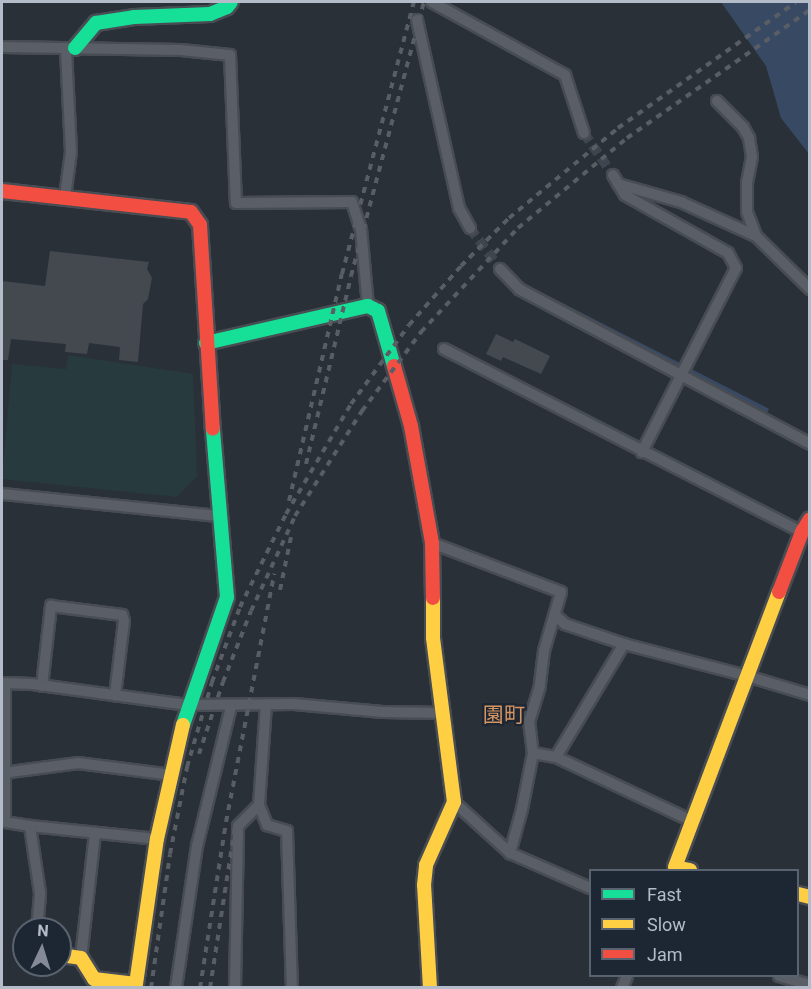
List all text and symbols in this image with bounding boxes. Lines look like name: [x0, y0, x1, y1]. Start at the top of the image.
district label: 園町: [483, 702, 525, 728]
legend: [589, 869, 799, 977]
text: Fast: [647, 884, 682, 905]
text: Slow: [647, 914, 686, 935]
north arrow: [12, 917, 72, 977]
text: N: [37, 921, 49, 940]
text: Jam: [647, 944, 683, 965]

